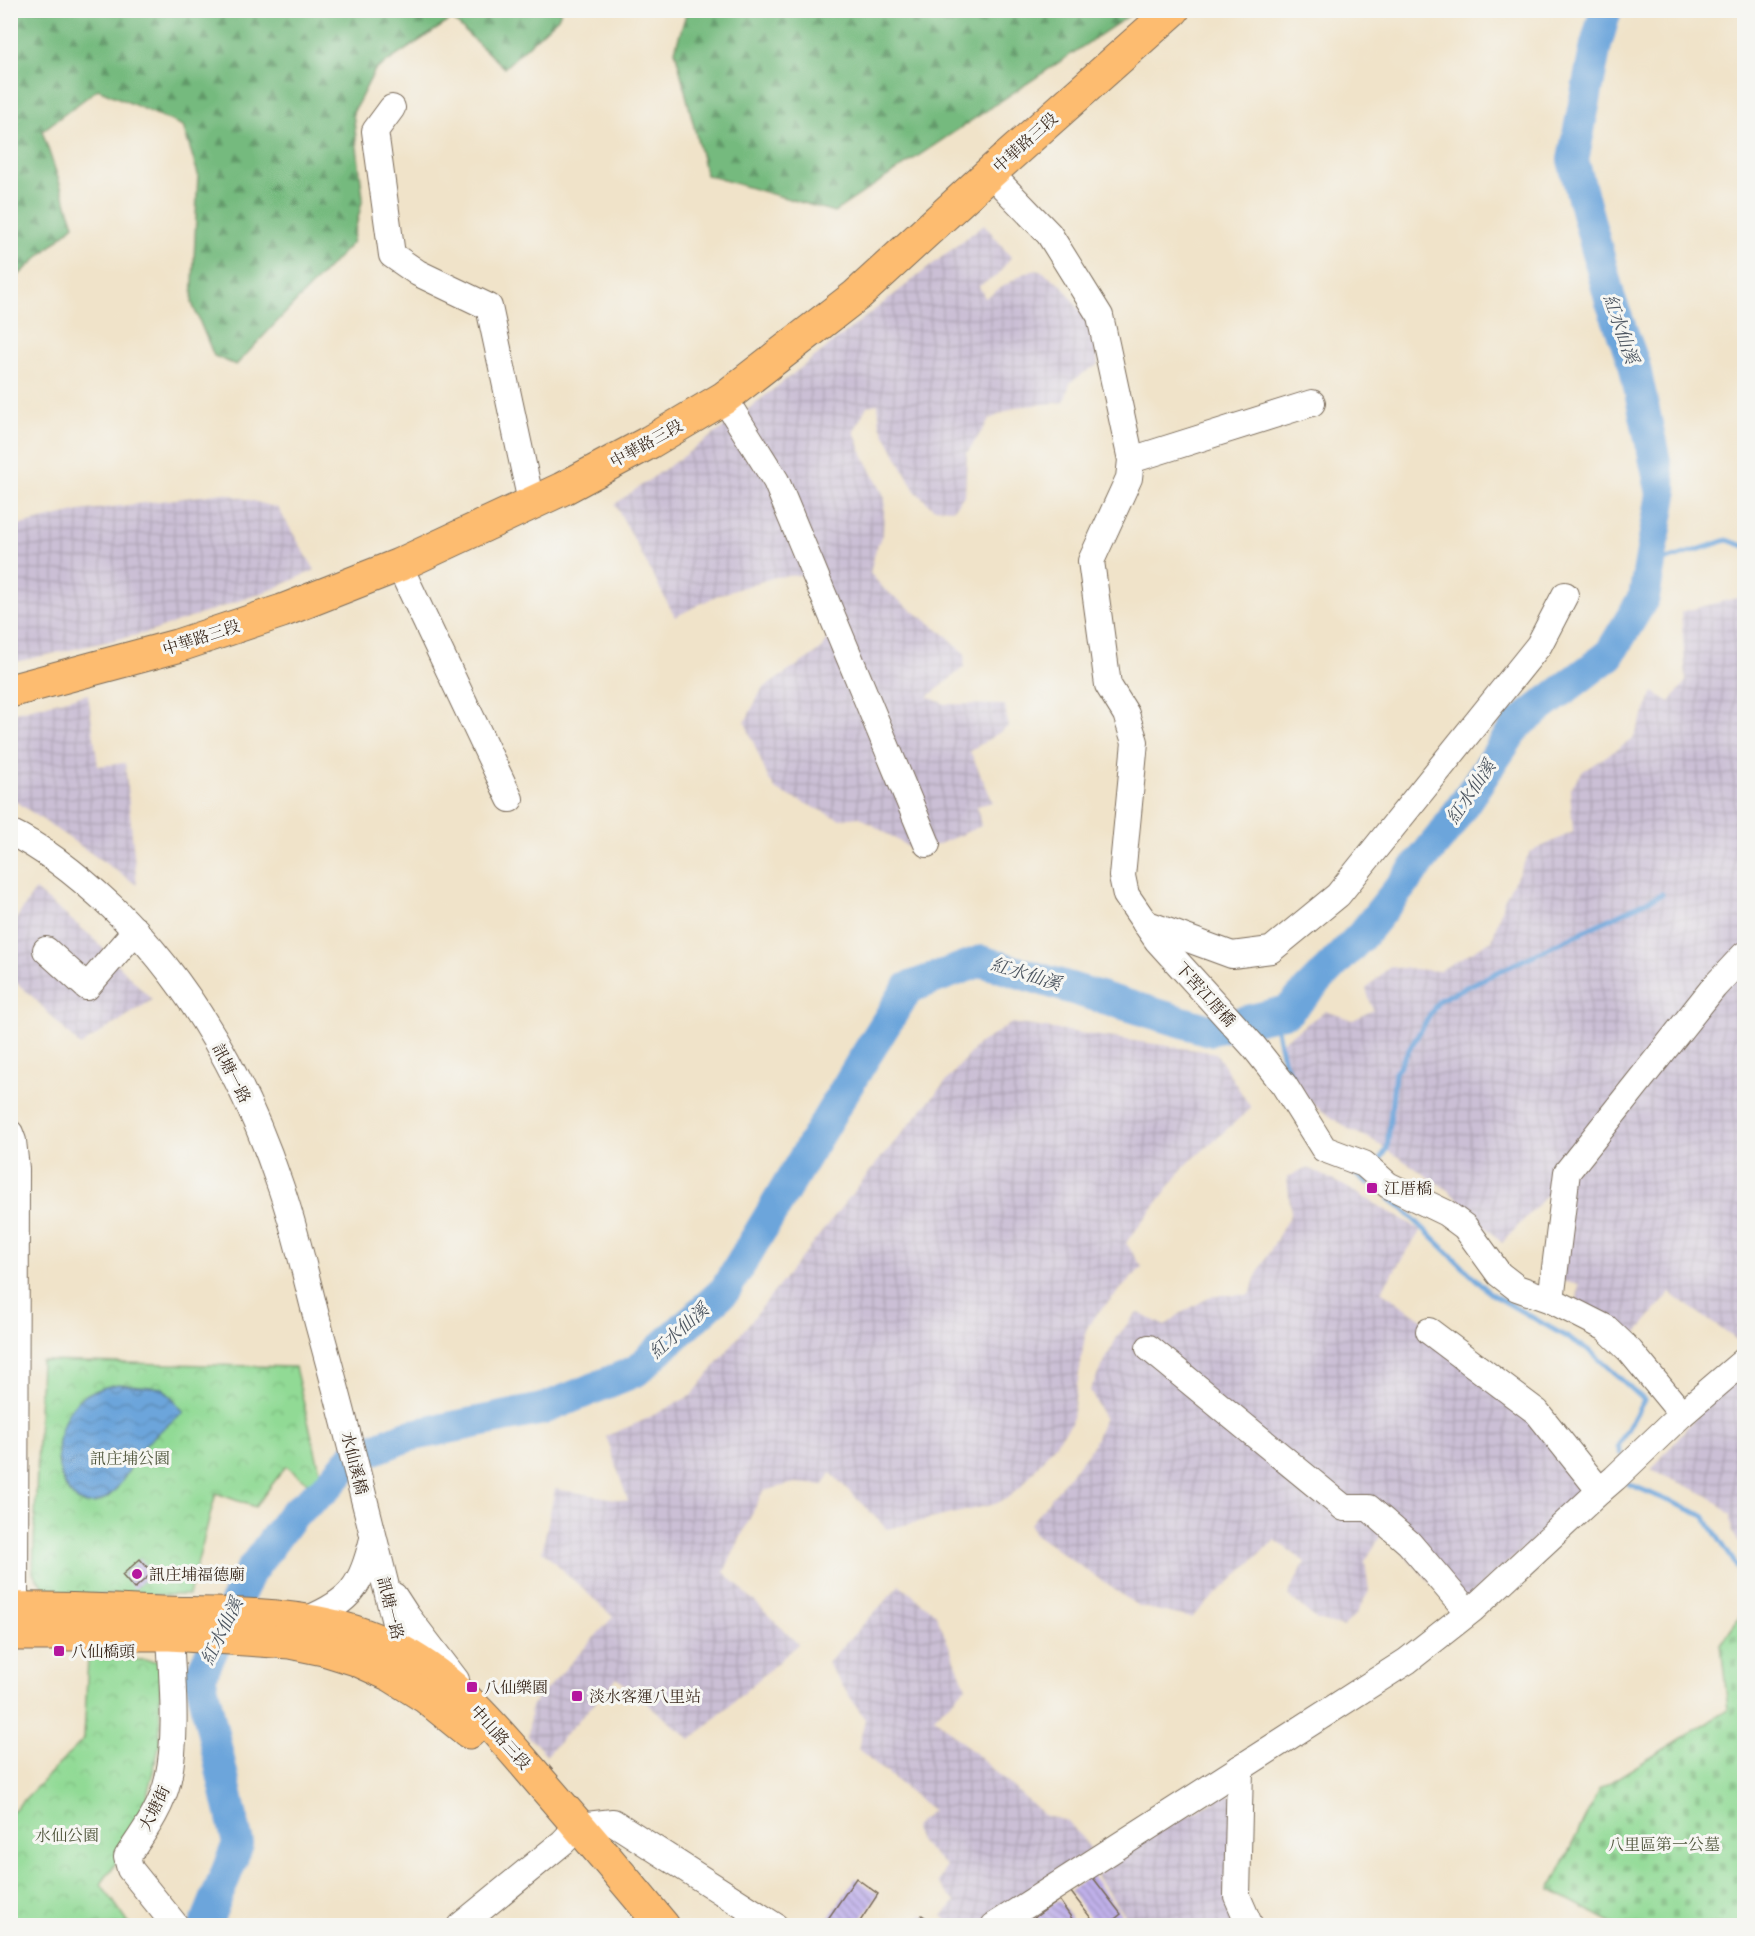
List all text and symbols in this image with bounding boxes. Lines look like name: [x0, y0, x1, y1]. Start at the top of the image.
street label: 中華路三段: [989, 108, 1061, 176]
water label: 紅水仙溪: [1599, 291, 1644, 369]
street label: 中華路三段: [606, 415, 686, 471]
street label: 中華路三段: [160, 615, 242, 659]
water label: 紅水仙溪: [1442, 754, 1501, 828]
water label: 紅水仙溪: [988, 953, 1066, 996]
street label: 下罟江厝橋: [1172, 958, 1240, 1030]
street label: 訊塘一路: [209, 1040, 255, 1106]
place label: 江厝橋: [1384, 1178, 1432, 1198]
marker: 江厝橋: [1365, 1181, 1379, 1195]
water label: 紅水仙溪: [645, 1297, 715, 1363]
street label: 水仙溪橋: [338, 1430, 372, 1496]
park label: 訊庄埔公園: [90, 1448, 170, 1468]
place label: 訊庄埔福德廟: [149, 1564, 245, 1584]
marker: 訊庄埔福德廟: [130, 1567, 144, 1581]
street label: 訊塘一路: [374, 1575, 408, 1641]
water label: 紅水仙溪: [196, 1592, 249, 1668]
place label: 八仙橋頭: [71, 1641, 135, 1661]
marker: 八仙橋頭: [52, 1644, 66, 1658]
place label: 八仙樂園: [484, 1677, 548, 1697]
marker: 八仙樂園: [465, 1680, 479, 1694]
place label: 淡水客運八里站: [589, 1686, 701, 1706]
marker: 淡水客運八里站: [570, 1689, 584, 1703]
street label: 中山路三段: [467, 1701, 535, 1773]
street label: 大塘街: [134, 1782, 174, 1834]
park label: 水仙公園: [35, 1825, 99, 1845]
park label: 八里區第一公墓: [1608, 1834, 1720, 1854]

